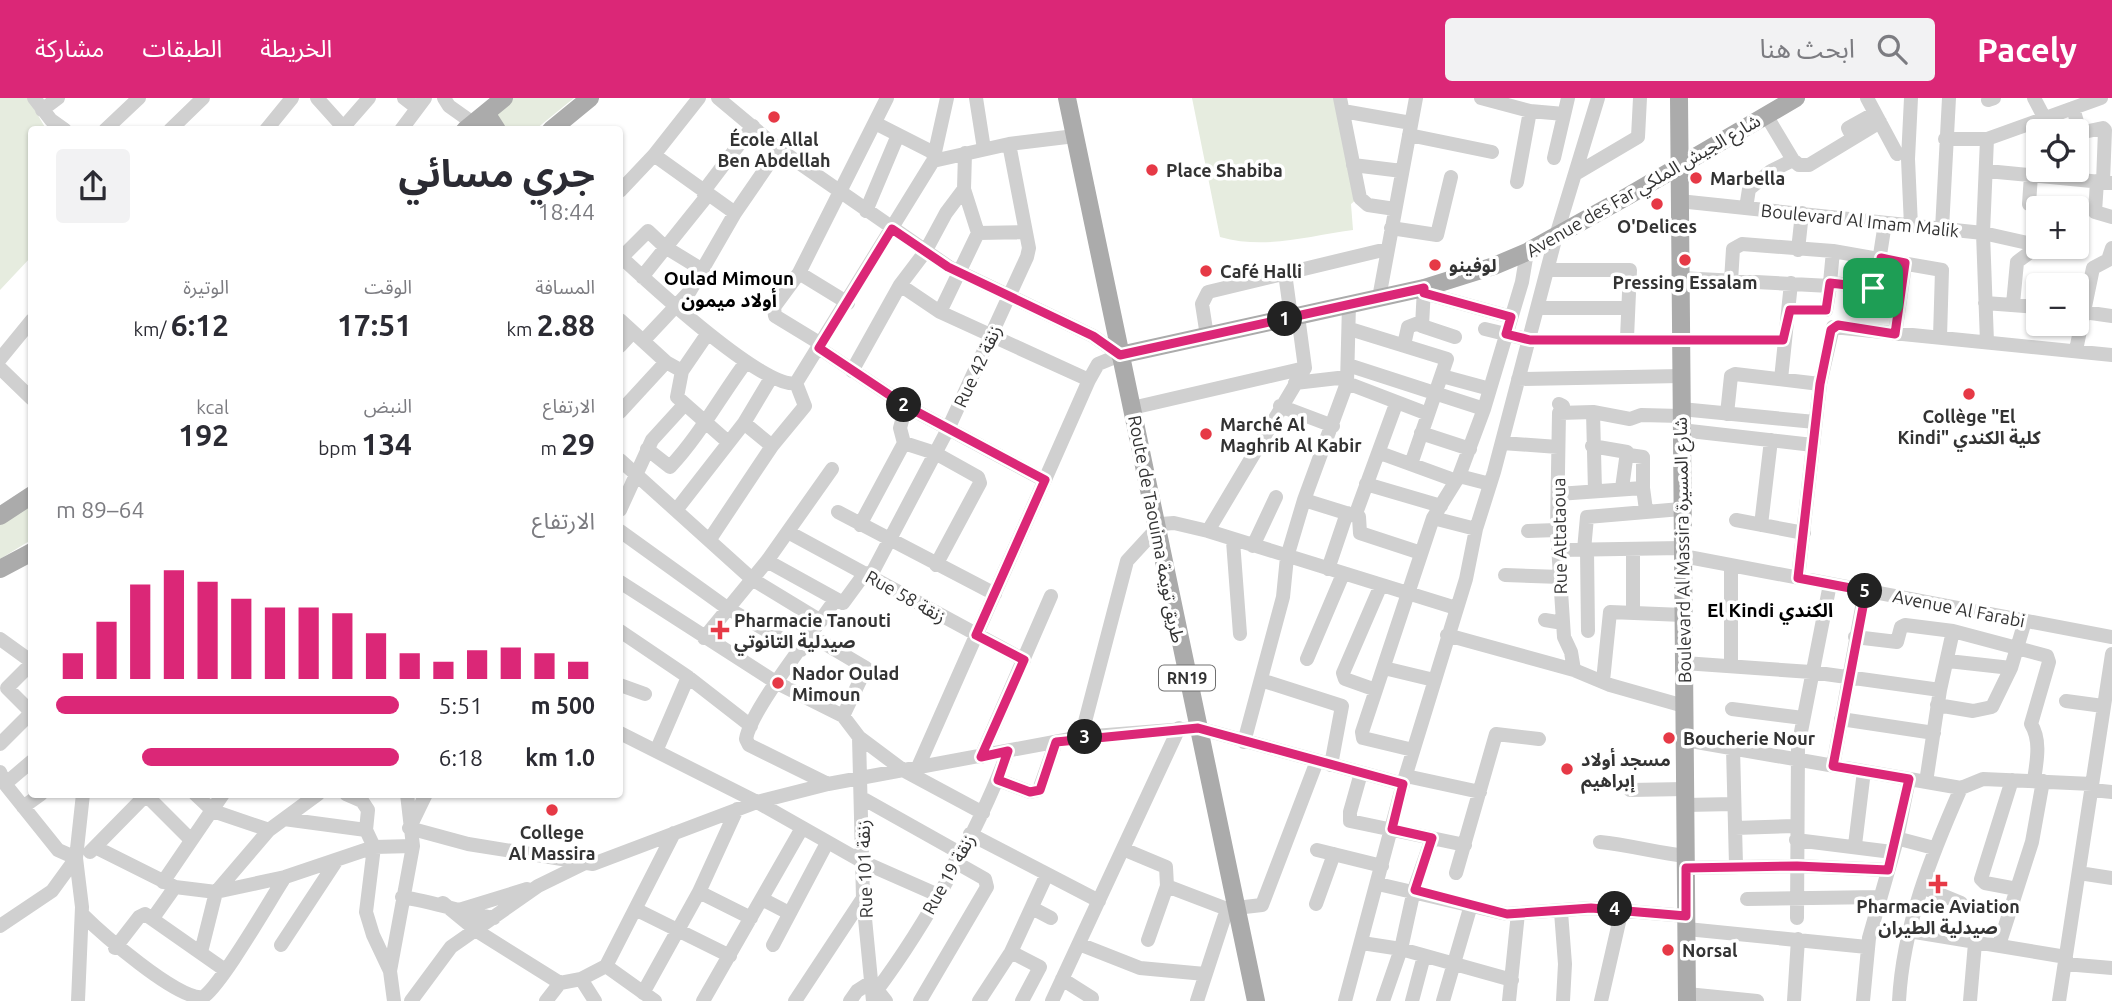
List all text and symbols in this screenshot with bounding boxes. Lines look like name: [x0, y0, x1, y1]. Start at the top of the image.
search box: [1445, 18, 1935, 81]
icon: search: [1873, 30, 1911, 68]
text: Pacely: [1977, 31, 2077, 68]
text: ابحث هنا: [1759, 34, 1855, 63]
text: مشاركة: [35, 35, 104, 62]
text: الطبقات: [142, 35, 222, 62]
text: الخريطة: [260, 35, 332, 62]
marker: École Allal Ben Abdellah: [766, 109, 782, 125]
street label: Avenue des Far شارع الجيش الملكي: [1523, 110, 1766, 265]
map controls: [2026, 119, 2089, 336]
button: locate: [2026, 119, 2089, 182]
place label: École Allal Ben Abdellah: [717, 128, 831, 170]
button: share: [56, 149, 130, 223]
text: جري مسائي: [398, 152, 595, 194]
place label: Place Shabiba: [1166, 160, 1283, 180]
marker: Place Shabiba: [1144, 162, 1160, 178]
place label: Marbella: [1710, 168, 1785, 188]
marker: Marbella: [1688, 170, 1704, 186]
marker: O'Delices: [1649, 196, 1665, 212]
button: +: [2026, 196, 2089, 259]
text: 18:44: [537, 199, 595, 224]
street label: Boulevard Al Imam Malik: [1760, 200, 1960, 240]
place label: O'Delices: [1617, 216, 1697, 236]
marker: Pressing Essalam: [1677, 252, 1693, 268]
place label: لوفينو: [1449, 255, 1497, 276]
marker: لوفينو: [1427, 257, 1443, 273]
pin: [1843, 258, 1903, 318]
place label: Café Halli: [1220, 261, 1302, 281]
marker: Café Halli: [1198, 263, 1214, 279]
district label: Oulad Mimoun أولاد ميمون: [664, 267, 794, 311]
icon: arrive: [1854, 269, 1892, 307]
place label: Pressing Essalam: [1613, 272, 1757, 292]
button: −: [2026, 273, 2089, 336]
text: الوتيرة: [183, 276, 229, 298]
text: الوقت: [364, 276, 412, 298]
text: المسافة: [535, 276, 595, 298]
pin: 1: [1268, 302, 1302, 336]
text: 1: [1279, 307, 1290, 329]
text: 6:12: [171, 308, 229, 342]
text: 17:51: [337, 308, 412, 342]
text: 2.88: [537, 308, 595, 342]
text: /km: [134, 318, 171, 340]
text: km: [507, 318, 537, 340]
street label: Rue 42 زنقة: [949, 322, 1007, 411]
marker: Collège "El Kindi" كلية الكندي: [1961, 386, 1977, 402]
pin: 2: [886, 388, 922, 422]
text: 2: [898, 393, 909, 415]
text: النبض: [364, 395, 412, 417]
text: الارتفاع: [543, 395, 595, 417]
text: kcal: [196, 396, 229, 418]
place label: Collège "El Kindi" كلية الكندي: [1897, 406, 2041, 452]
street label: Route de Taouima طريق تويمة: [1123, 413, 1189, 645]
place label: Marché Al Maghrib Al Kabir: [1220, 414, 1362, 455]
street label: Boulevard Al Massira شارع المسيرة: [1670, 417, 1699, 683]
text: 192: [178, 418, 229, 452]
marker: Marché Al Maghrib Al Kabir: [1198, 426, 1214, 442]
text: 134: [361, 427, 412, 461]
text: 29: [561, 427, 595, 461]
text: bpm: [318, 437, 361, 459]
text: m: [540, 437, 561, 459]
street label: Rue Attataoua: [1548, 477, 1570, 595]
text: 64–89 m: [56, 497, 144, 522]
text: الارتفاع: [532, 508, 595, 533]
street label: Rue 58 زنقة: [861, 566, 950, 628]
pin: 5: [1848, 574, 1882, 608]
text: 5: [1859, 579, 1870, 601]
street label: Avenue Al Farabi: [1891, 585, 2027, 631]
district label: El Kindi الكندي: [1707, 599, 1833, 625]
place label: Pharmacie Tanouti صيدلية التانوتي: [734, 610, 891, 656]
marker: Pharmacie Tanouti صيدلية التانوتي: [712, 622, 728, 638]
place label: Nador Oulad Mimoun: [792, 663, 899, 704]
road number: RN19: [1159, 666, 1215, 691]
marker: Nador Oulad Mimoun: [770, 675, 786, 691]
text: 5:51: [438, 693, 483, 718]
text: 500 m: [531, 693, 595, 718]
pin: 3: [1068, 720, 1102, 754]
text: 3: [1079, 725, 1090, 747]
place label: Boucherie Nour: [1683, 728, 1816, 748]
marker: Boucherie Nour: [1661, 730, 1677, 746]
text: 6:18: [438, 745, 483, 770]
text: 1.0 km: [525, 745, 595, 770]
place label: مسجد أولاد إبراهيم: [1581, 747, 1671, 794]
marker: مسجد أولاد إبراهيم: [1559, 761, 1575, 777]
marker: College Al Massira: [544, 802, 560, 818]
street label: Rue 101 زنقة: [852, 819, 878, 919]
place label: College Al Massira: [508, 822, 596, 863]
street label: Rue 19 زنقة: [918, 830, 980, 919]
marker: Pharmacie Aviation صيدلية الطيران: [1930, 876, 1946, 892]
pin: 4: [1598, 892, 1632, 926]
place label: Pharmacie Aviation صيدلية الطيران: [1856, 896, 2020, 939]
text: 4: [1609, 897, 1620, 919]
place label: Norsal: [1682, 940, 1738, 960]
marker: Norsal: [1660, 942, 1676, 958]

